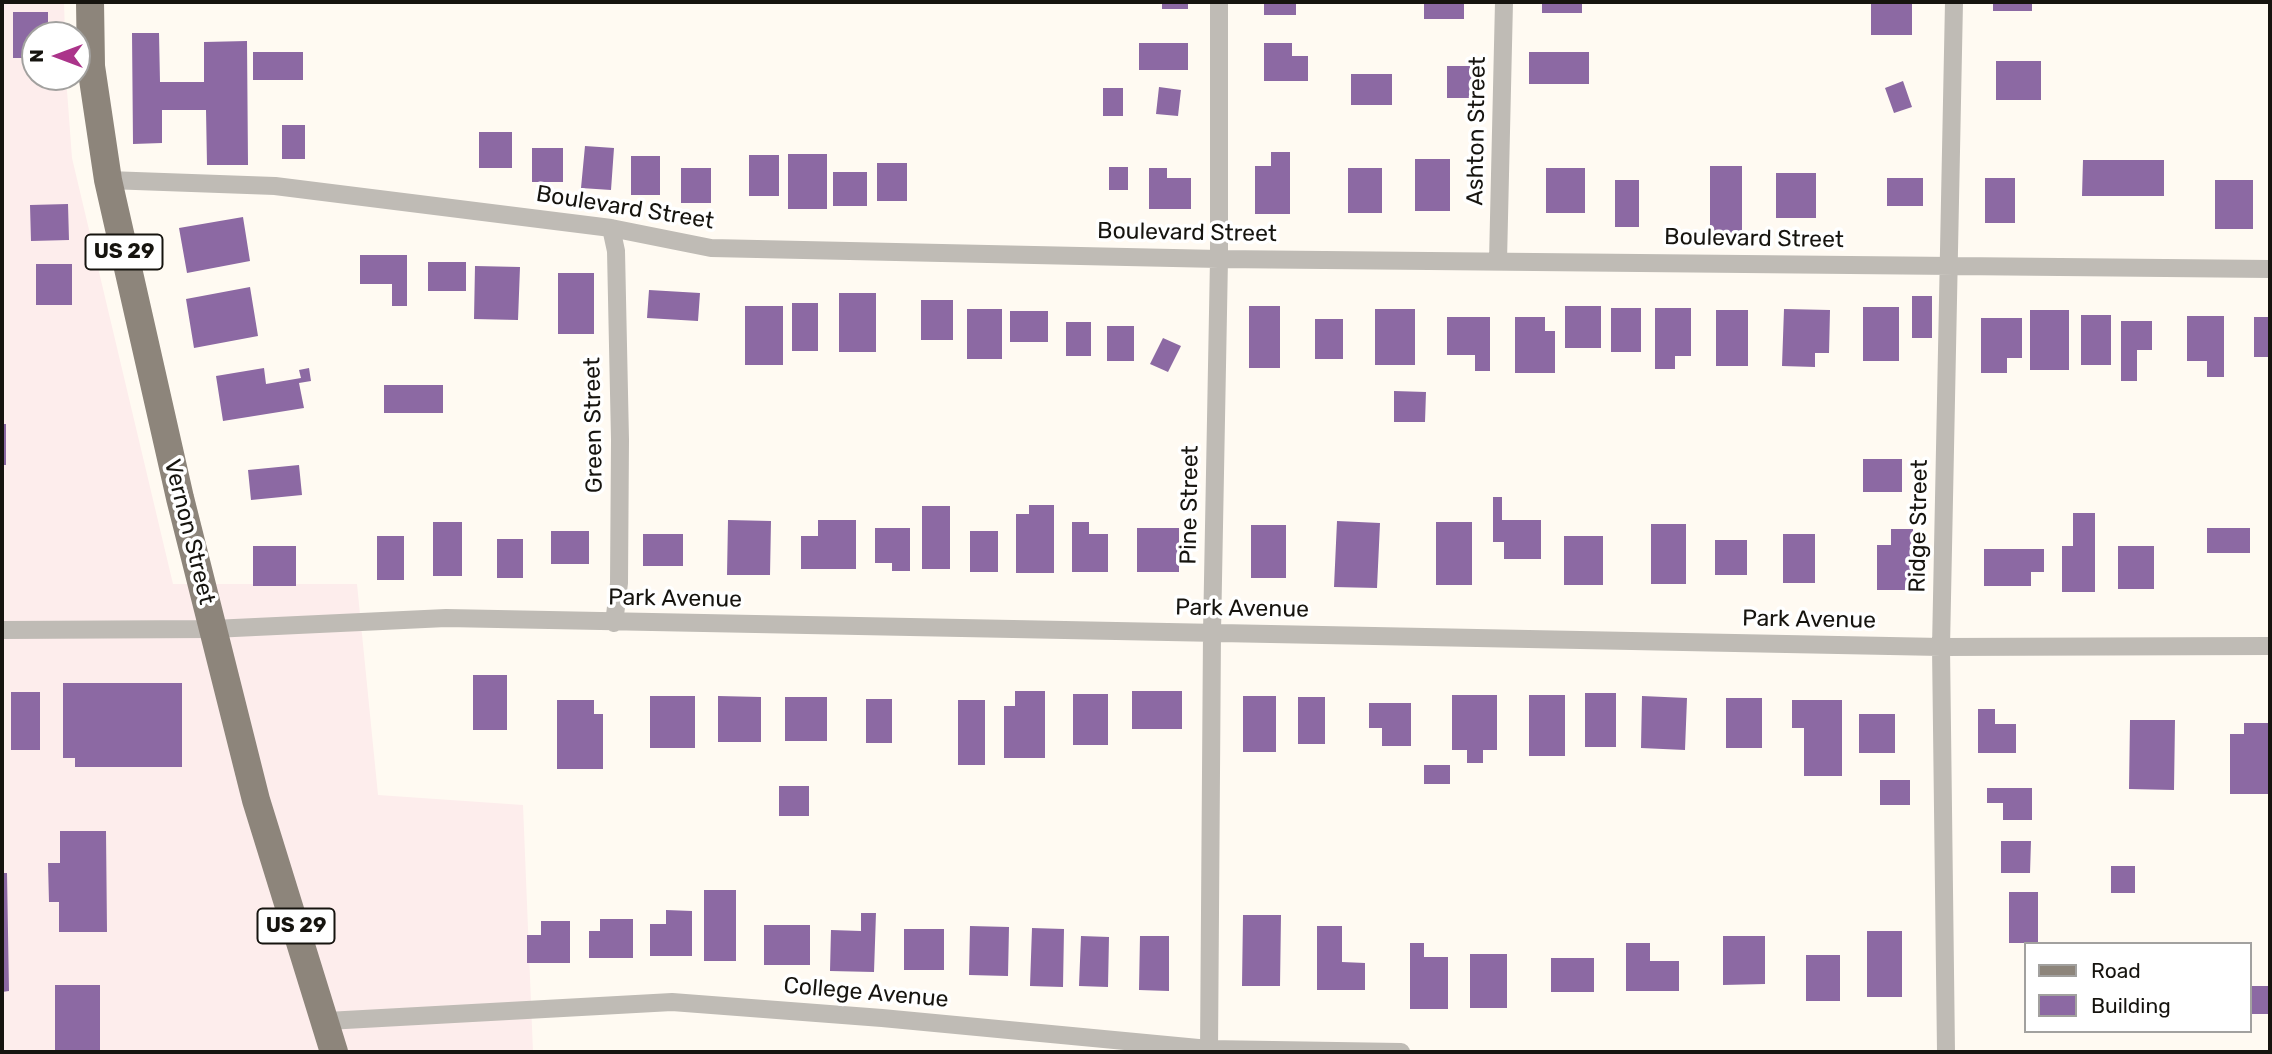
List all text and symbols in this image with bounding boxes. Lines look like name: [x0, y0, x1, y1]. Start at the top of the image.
north arrow: [21, 21, 91, 91]
text: N: [25, 49, 48, 63]
street label: Ashton Street: [1462, 56, 1492, 206]
street label: Boulevard Street: [534, 180, 716, 236]
street label: Boulevard Street: [1097, 218, 1277, 248]
street label: Boulevard Street: [1664, 224, 1844, 254]
road number: US 29: [86, 234, 162, 270]
street label: Green Street: [579, 357, 609, 493]
street label: Pine Street: [1175, 445, 1205, 565]
street label: Vernon Street: [158, 457, 220, 607]
street label: Ridge Street: [1904, 459, 1934, 593]
street label: Park Avenue: [608, 584, 742, 614]
street label: Park Avenue: [1175, 594, 1309, 624]
street label: Park Avenue: [1742, 605, 1876, 635]
road number: US 29: [258, 908, 334, 944]
legend: [2024, 942, 2251, 1033]
text: Road: [2091, 958, 2141, 983]
street label: College Avenue: [782, 972, 950, 1014]
text: Building: [2091, 993, 2171, 1018]

